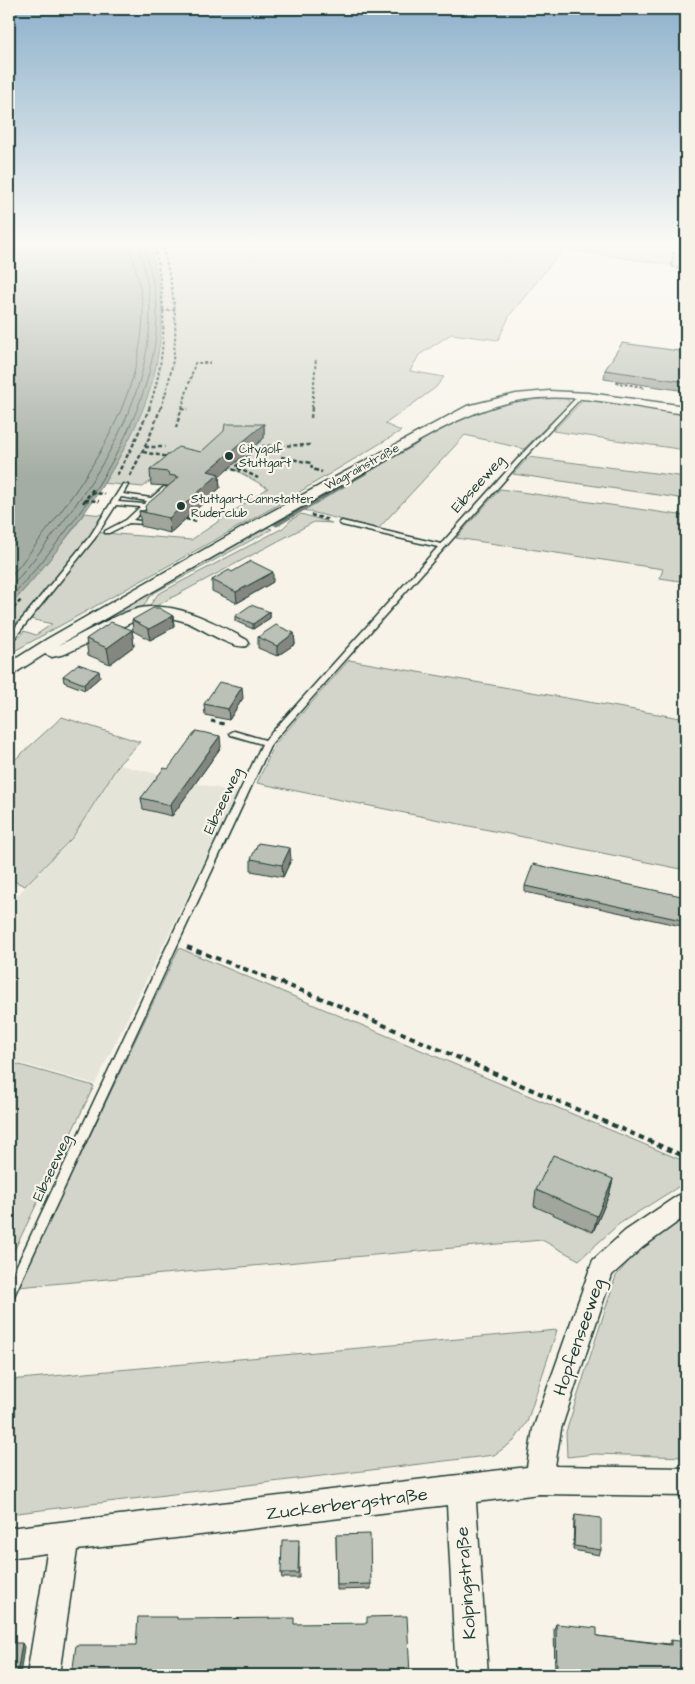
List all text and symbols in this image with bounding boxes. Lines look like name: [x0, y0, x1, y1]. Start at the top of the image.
street label: Wagrainstraße: [322, 439, 403, 495]
place label: Citygolf Stuttgart: [239, 441, 291, 473]
marker: Citygolf Stuttgart: [223, 450, 235, 462]
street label: Eibseeweg: [446, 450, 511, 518]
place label: Stuttgart-Cannstatter Ruderclub: [191, 491, 314, 522]
marker: Stuttgart-Cannstatter Ruderclub: [175, 500, 187, 512]
street label: Eibseeweg: [198, 764, 249, 838]
street label: Eibseeweg: [27, 1131, 78, 1205]
street label: Hopfenseeweg: [547, 1275, 612, 1399]
street label: Zuckerbergstraße: [265, 1482, 429, 1527]
street label: Kolpingstraße: [450, 1526, 483, 1640]

